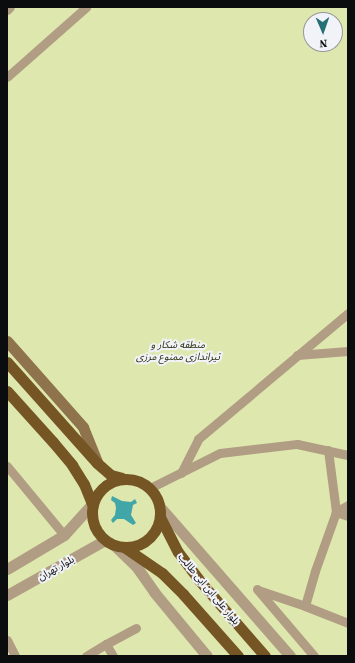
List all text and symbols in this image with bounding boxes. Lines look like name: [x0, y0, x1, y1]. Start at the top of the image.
north arrow: [303, 12, 343, 52]
text: N: [319, 36, 328, 51]
park label: منطقه شکار و تیراندازی ممنوع مرزی: [136, 338, 220, 362]
street label: بلوار علی ابن ابی طالب: [176, 551, 242, 627]
street label: بلوار تهران: [36, 553, 76, 583]

